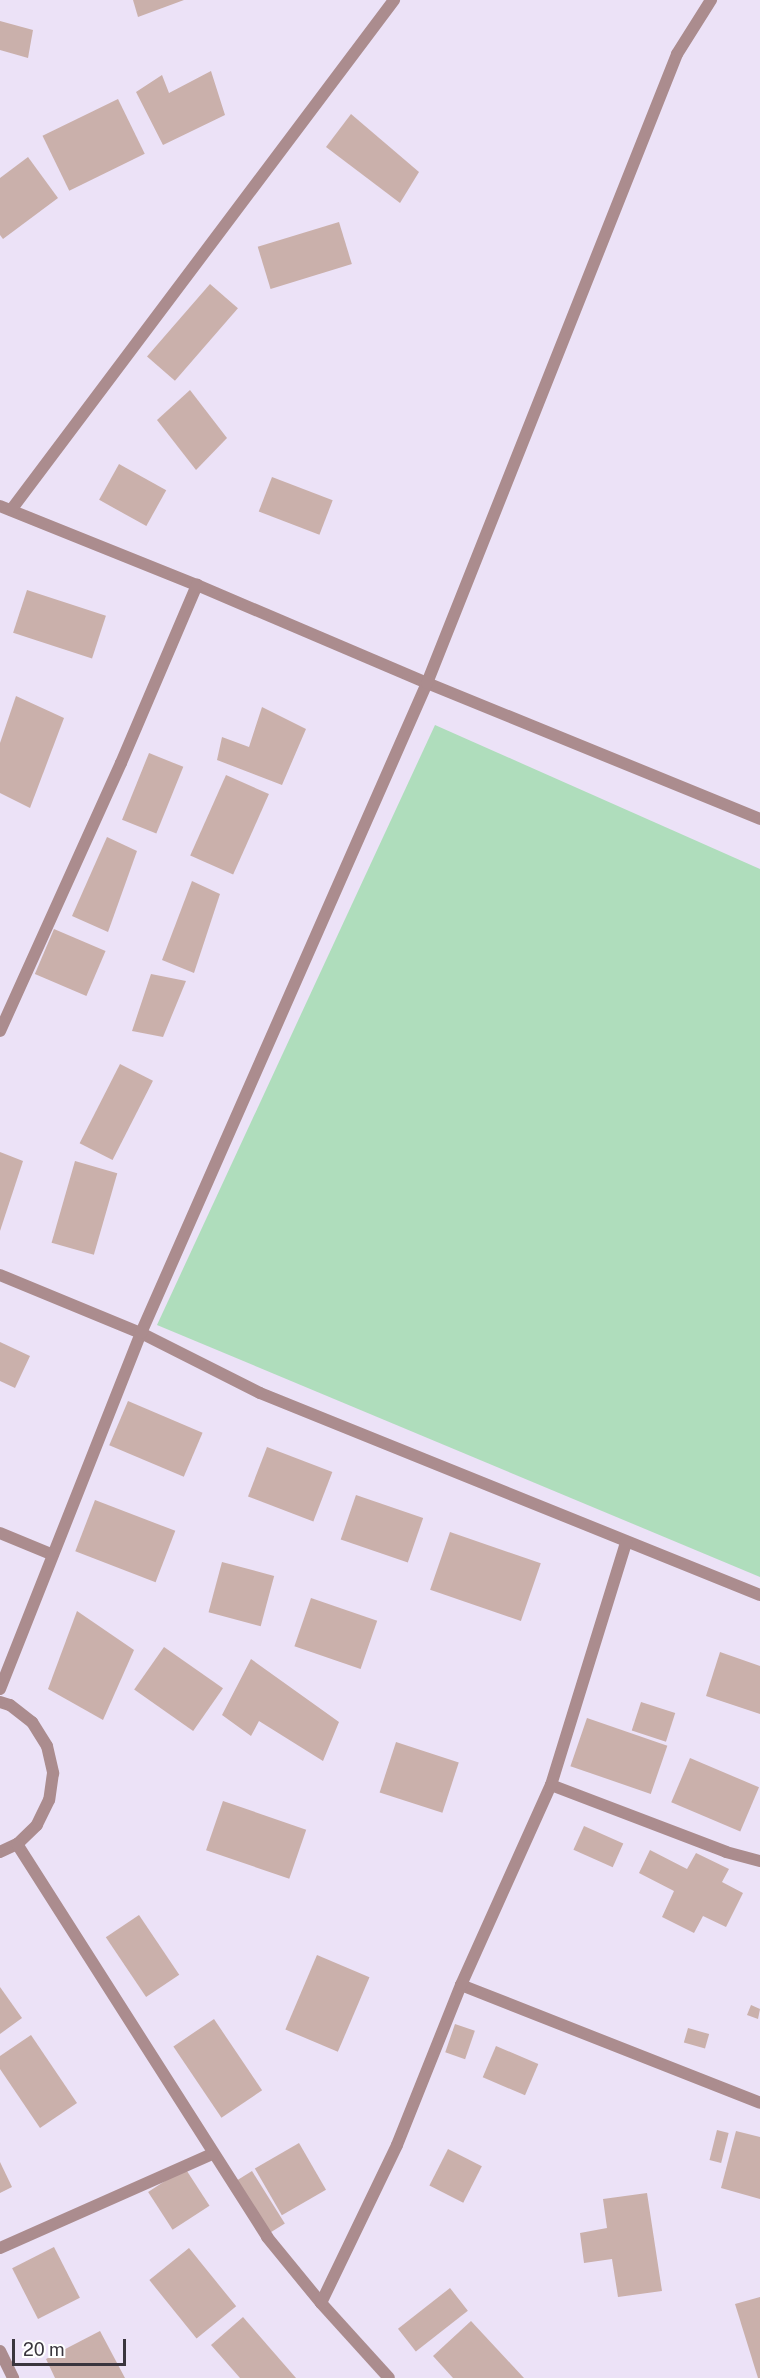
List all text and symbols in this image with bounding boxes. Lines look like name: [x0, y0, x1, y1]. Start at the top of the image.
scale bar: [15, 2327, 129, 2365]
text: 20 m: [23, 2339, 65, 2360]

